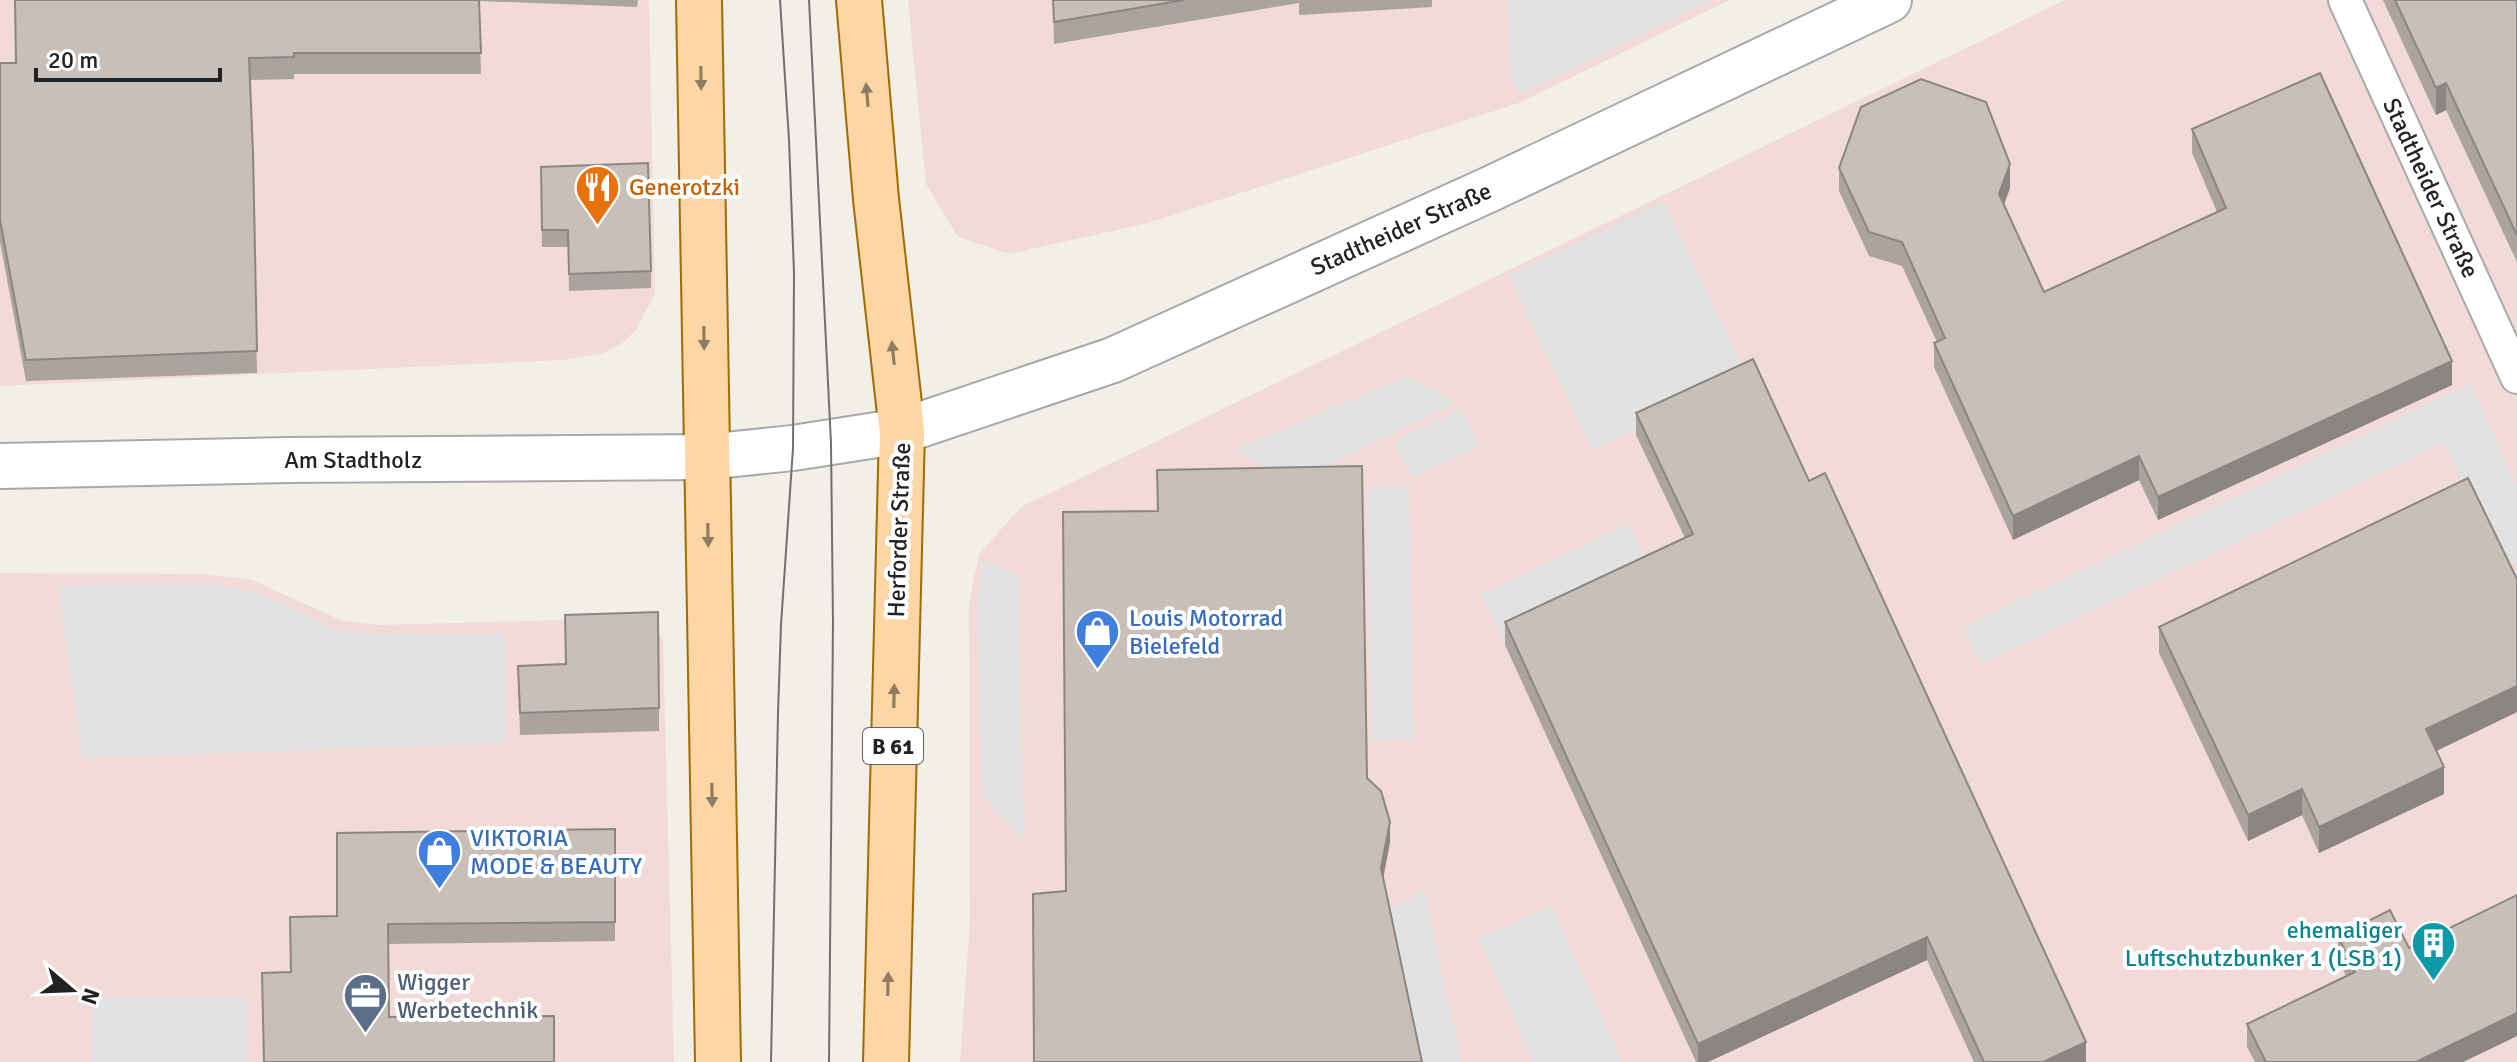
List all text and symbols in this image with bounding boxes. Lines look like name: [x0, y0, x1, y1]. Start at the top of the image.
scale bar: [36, 32, 220, 82]
text: 20 m: [48, 45, 98, 75]
one-way arrow: [694, 66, 707, 91]
one-way arrow: [860, 82, 873, 107]
street label: Stadtheider Straße: [2376, 93, 2486, 283]
restaurant icon: Generotzki: [574, 163, 622, 226]
place label: Generotzki: [629, 172, 740, 202]
street label: Stadtheider Straße: [1306, 176, 1496, 282]
one-way arrow: [698, 326, 711, 351]
one-way arrow: [887, 340, 900, 365]
street label: Herforder Straße: [881, 442, 917, 618]
street label: Am Stadtholz: [284, 445, 422, 475]
one-way arrow: [701, 523, 714, 548]
place label: Louis Motorrad Bielefeld: [1129, 603, 1283, 661]
shop icon: Louis Motorrad Bielefeld: [1074, 608, 1122, 671]
one-way arrow: [888, 683, 901, 708]
road number: B 61: [863, 728, 923, 764]
one-way arrow: [706, 783, 718, 808]
place label: VIKTORIA MODE & BEAUTY: [470, 823, 642, 881]
shop icon: VIKTORIA MODE & BEAUTY: [415, 828, 463, 891]
place label: ehemaliger Luftschutzbunker 1 (LSB 1): [2125, 915, 2402, 973]
building icon: ehemaliger Luftschutzbunker 1 (LSB 1): [2409, 920, 2457, 983]
north arrow: [32, 950, 112, 1030]
place label: Wigger Werbetechnik: [397, 967, 538, 1025]
one-way arrow: [882, 971, 894, 996]
office icon: Wigger Werbetechnik: [342, 972, 390, 1035]
text: N: [75, 985, 106, 1008]

